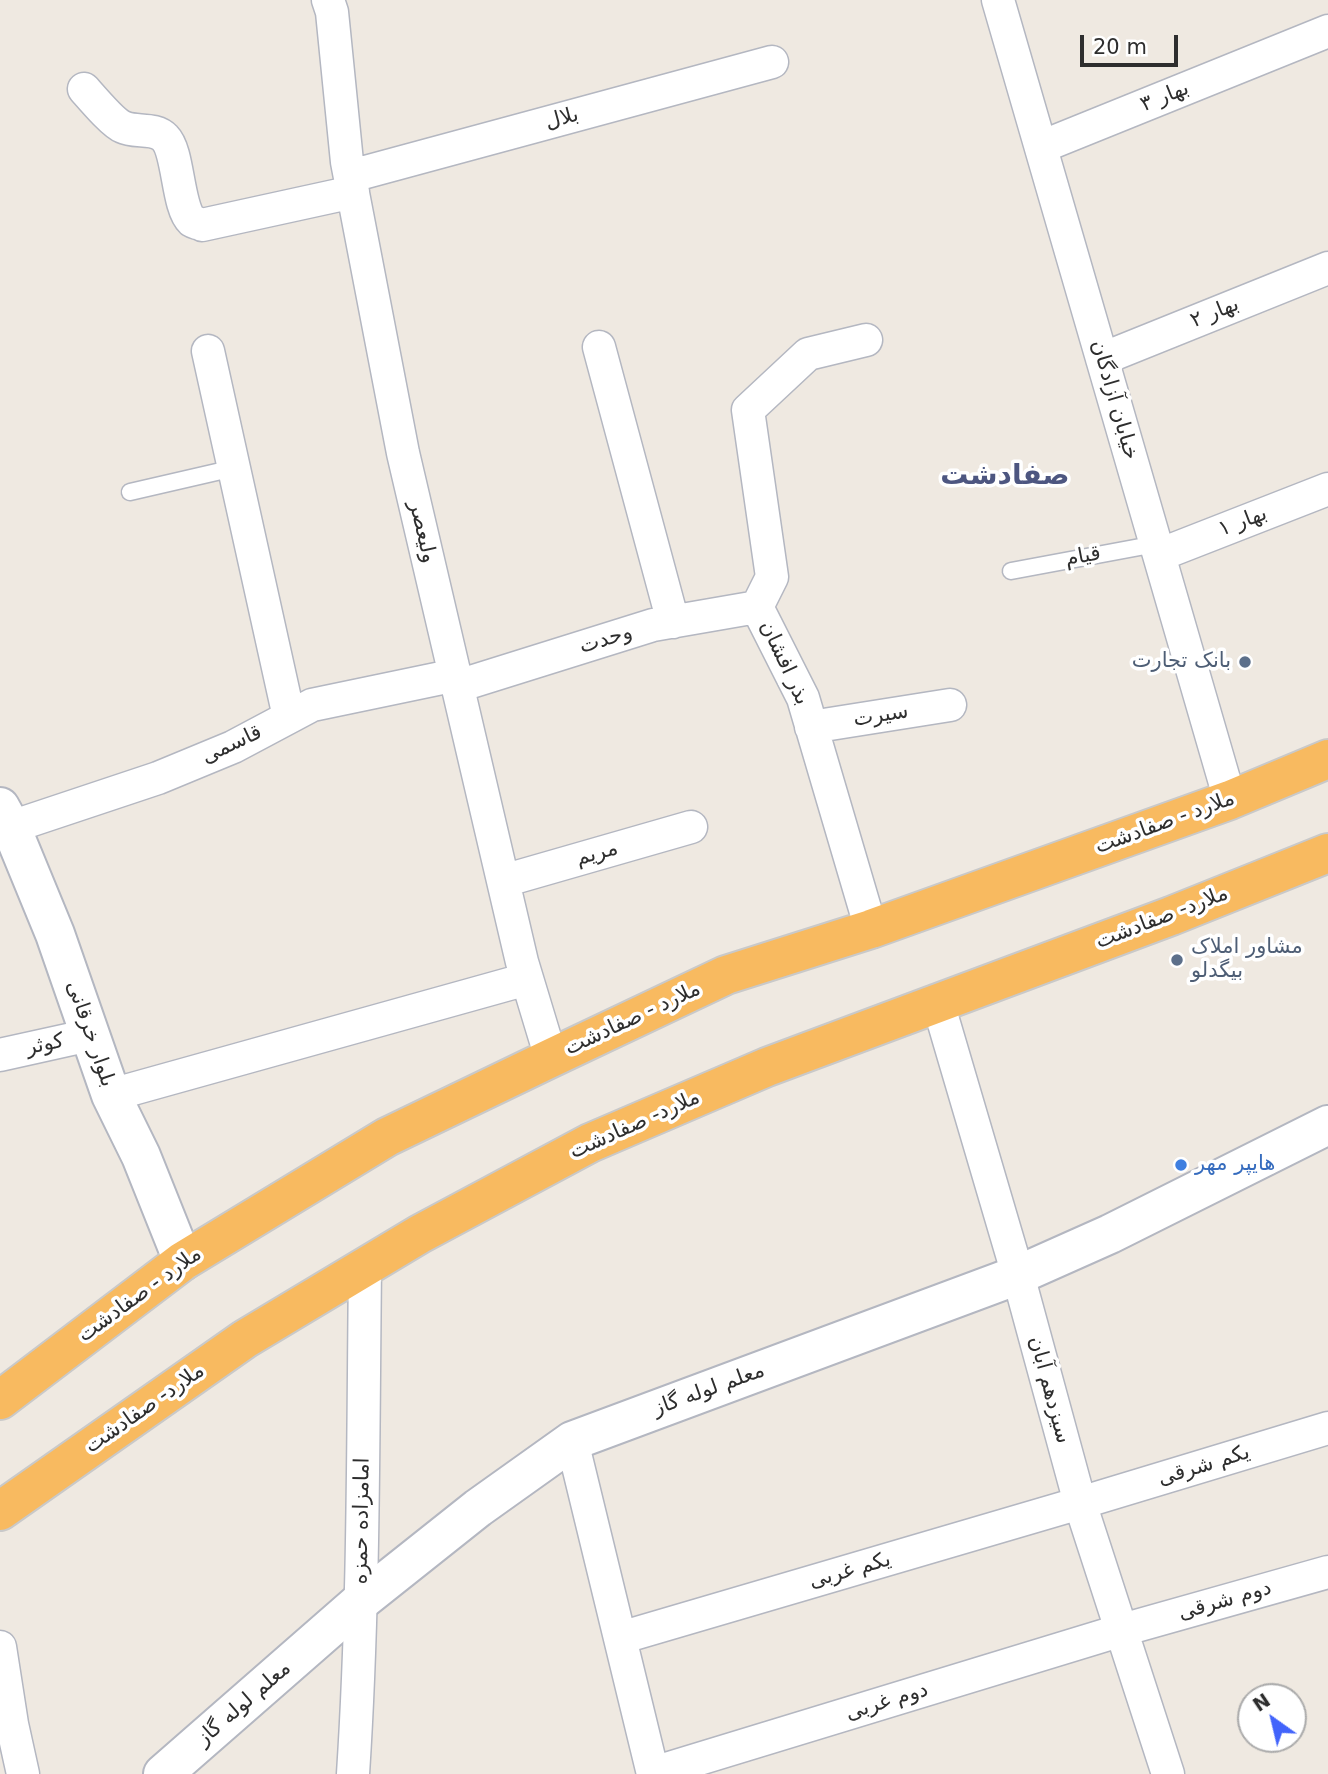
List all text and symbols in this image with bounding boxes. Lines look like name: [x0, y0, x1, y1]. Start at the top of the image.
scale bar: [1083, 21, 1181, 65]
text: 20 m: [1093, 35, 1147, 59]
street label: بهار ۳: [1137, 76, 1193, 118]
street label: بلال: [542, 102, 582, 136]
street label: بهار ۲: [1187, 292, 1243, 334]
street label: خیابان آزادگان: [1085, 337, 1143, 463]
district label: صفادشت: [940, 460, 1070, 494]
street label: ولیعصر: [403, 499, 441, 565]
street label: بهار ۱: [1215, 501, 1271, 543]
street label: قیام: [1063, 541, 1103, 573]
street label: بذر افشان: [754, 617, 814, 709]
street label: وحدت: [577, 620, 635, 660]
place label: بانک تجارت: [1132, 649, 1231, 675]
marker: بانک تجارت: [1237, 654, 1253, 670]
street label: سیرت: [852, 699, 910, 733]
street label: قاسمی: [198, 720, 266, 770]
street label: ملارد - صفادشت: [1092, 786, 1238, 860]
street label: مریم: [573, 836, 621, 872]
street label: ملارد- صفادشت: [1092, 881, 1232, 955]
place label: مشاور املاک بیگدلو: [1191, 935, 1303, 985]
marker: مشاور املاک بیگدلو: [1169, 952, 1185, 968]
street label: ملارد - صفادشت: [561, 977, 705, 1061]
street label: بلوار خرقانی: [60, 978, 120, 1090]
street label: کوثر: [24, 1029, 66, 1061]
street label: ملارد- صفادشت: [566, 1085, 704, 1165]
place label: هایپر مهر: [1195, 1152, 1275, 1178]
marker: هایپر مهر: [1173, 1157, 1189, 1173]
street label: ملارد - صفادشت: [73, 1242, 207, 1348]
street label: سیزدهم آبان: [1023, 1334, 1075, 1446]
street label: معلم لوله گاز: [650, 1358, 768, 1422]
street label: ملارد- صفادشت: [80, 1359, 210, 1459]
street label: یکم شرقی: [1155, 1440, 1253, 1492]
street label: امامزاده حمزه: [348, 1457, 376, 1585]
street label: یکم غربی: [806, 1547, 894, 1595]
street label: دوم شرقی: [1175, 1576, 1275, 1626]
street label: معلم لوله گاز: [192, 1656, 296, 1752]
street label: دوم غربی: [843, 1678, 931, 1726]
north arrow: [1237, 1683, 1307, 1753]
text: N: [1249, 1689, 1274, 1716]

